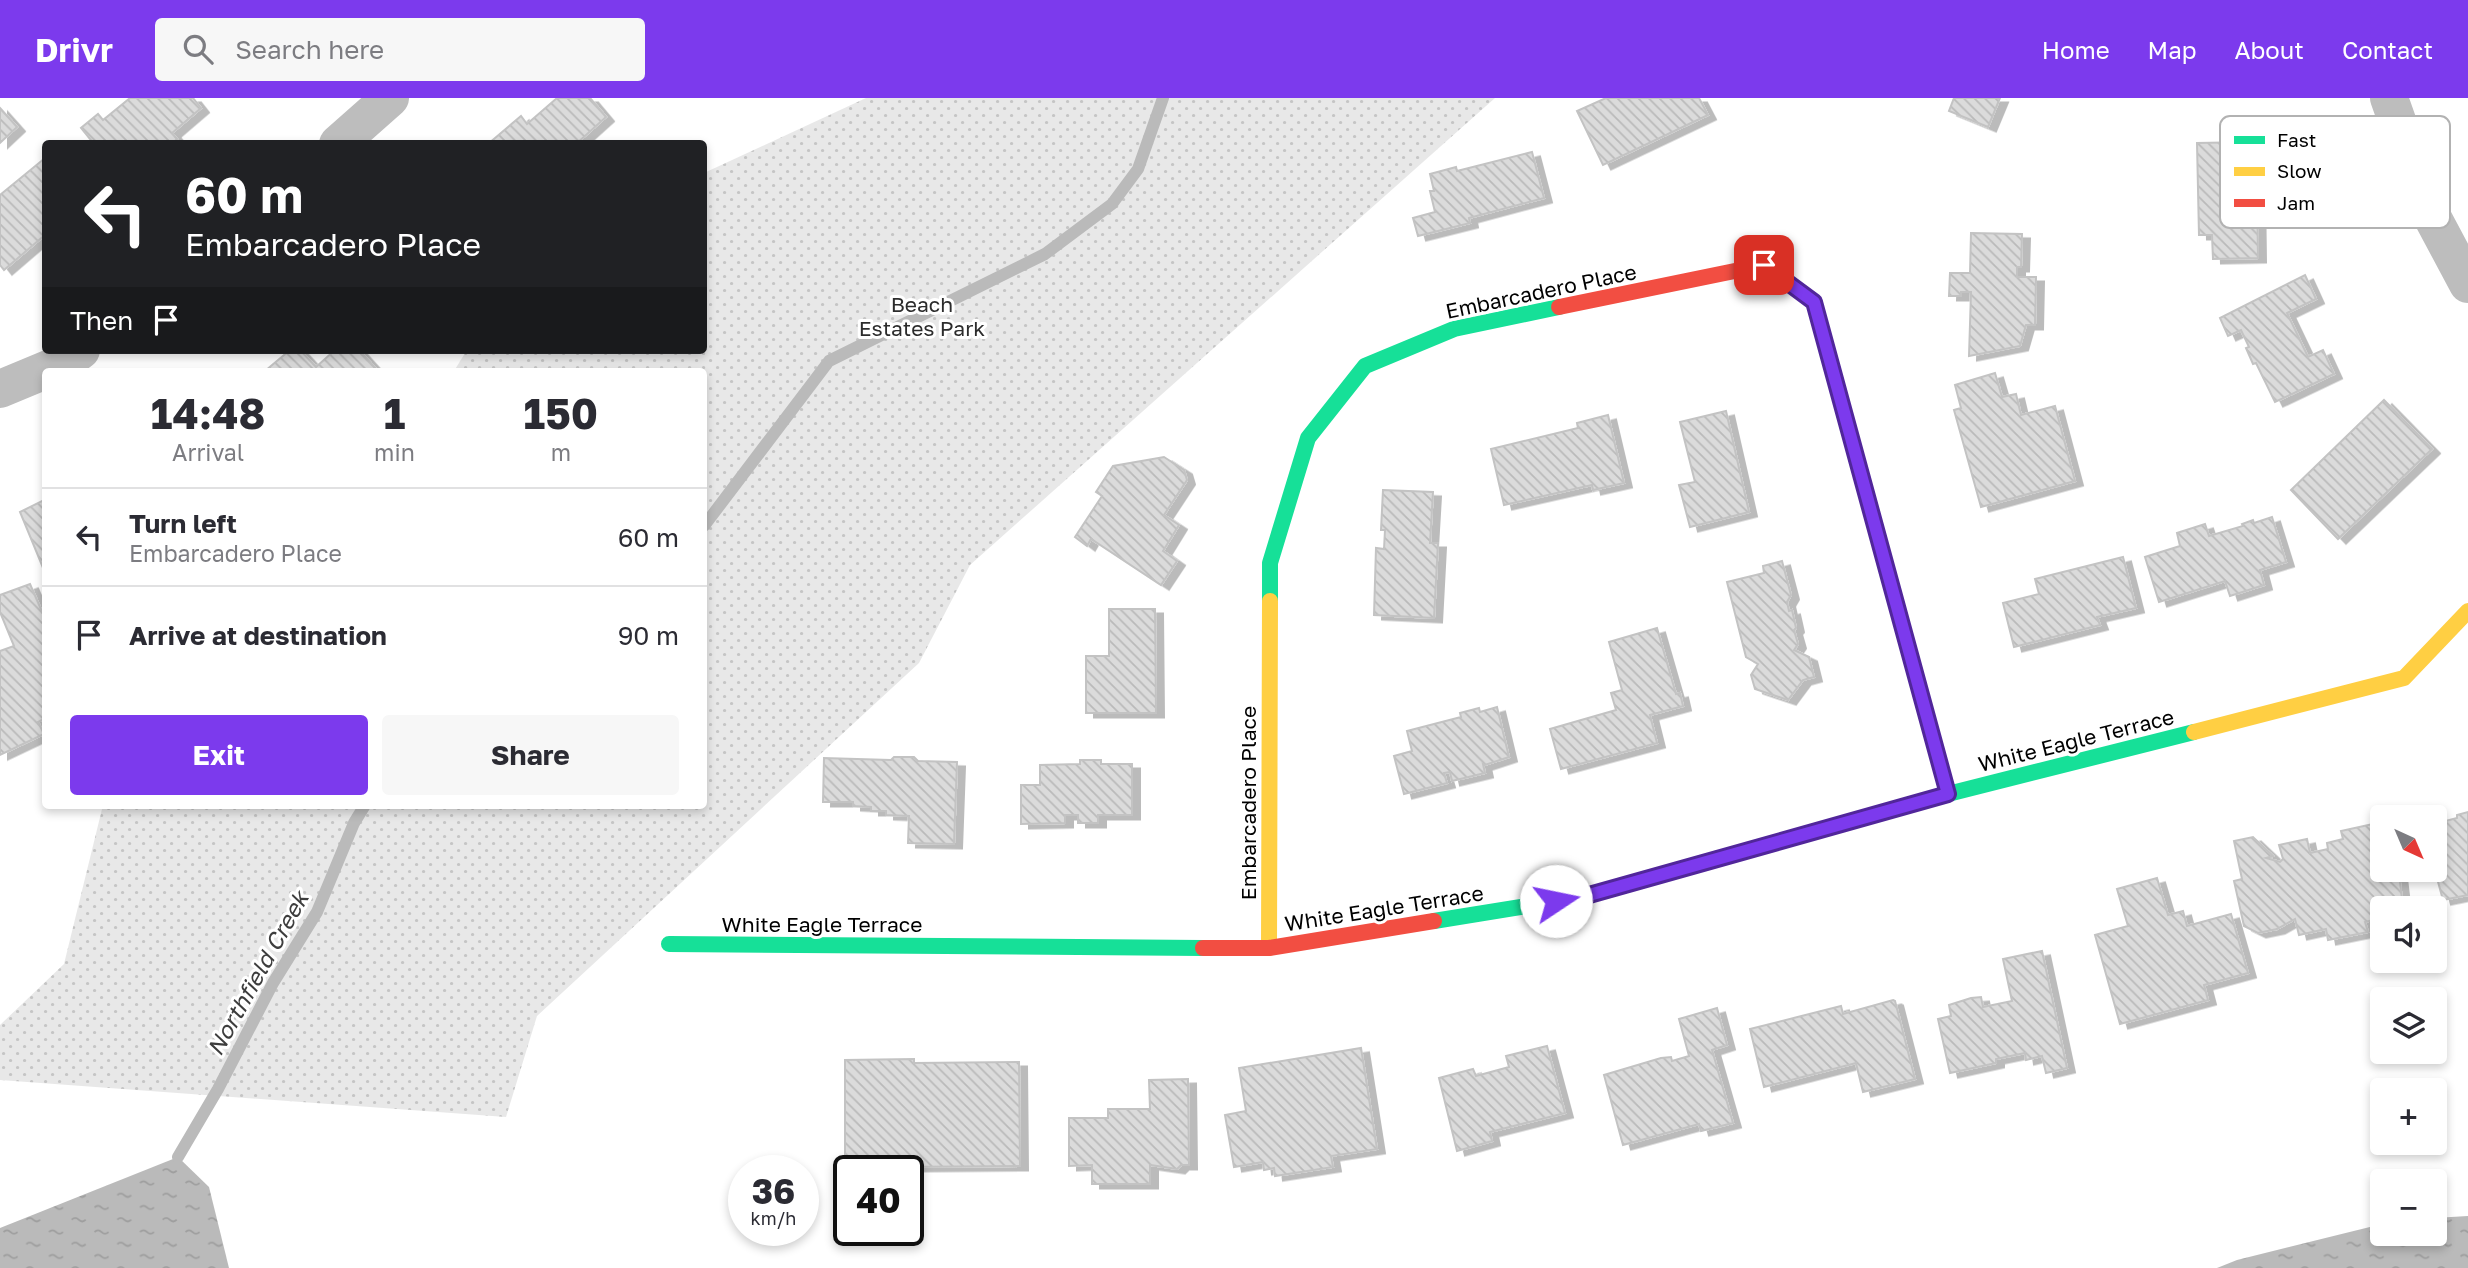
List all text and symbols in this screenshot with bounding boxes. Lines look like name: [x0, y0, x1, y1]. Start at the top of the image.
search box: [155, 18, 645, 81]
text: Drivr: [35, 30, 113, 69]
icon: search: [179, 30, 217, 68]
text: Search here: [235, 34, 384, 65]
text: Home: [2042, 35, 2110, 64]
text: Map: [2148, 35, 2197, 64]
text: About: [2235, 35, 2304, 64]
text: Contact: [2342, 35, 2433, 64]
legend: [2220, 116, 2450, 228]
text: Fast: [2277, 128, 2316, 151]
text: Slow: [2277, 159, 2322, 182]
text: 60 m: [185, 165, 303, 224]
icon: left: [70, 168, 161, 259]
text: Jam: [2277, 191, 2315, 214]
text: Embarcadero Place: [185, 225, 481, 263]
pin: [1734, 235, 1794, 295]
icon: arrive: [1745, 246, 1783, 284]
street label: Embarcadero Place: [1443, 258, 1639, 324]
park label: Beach Estates Park: [859, 291, 985, 341]
icon: arrive: [147, 301, 185, 339]
text: Then: [70, 305, 133, 336]
text: 14:48: [151, 388, 265, 438]
text: 1: [384, 388, 405, 438]
text: 150: [524, 388, 598, 438]
text: Arrival: [172, 438, 244, 466]
text: min: [374, 438, 415, 466]
text: m: [551, 438, 571, 466]
text: Turn left: [129, 508, 237, 539]
icon: left: [70, 518, 108, 556]
text: 60 m: [618, 522, 679, 553]
text: Embarcadero Place: [129, 539, 342, 567]
icon: arrive: [70, 616, 108, 654]
text: Arrive at destination: [129, 620, 387, 651]
text: 90 m: [618, 620, 679, 651]
street label: White Eagle Terrace: [1975, 703, 2177, 777]
street label: Embarcadero Place: [1235, 706, 1261, 900]
button: Exit: [70, 715, 368, 795]
button: Share: [382, 715, 679, 795]
north arrow: [2370, 805, 2446, 882]
map controls: [2370, 805, 2447, 1246]
position arrow: [1519, 864, 1593, 938]
street label: White Eagle Terrace: [1283, 879, 1485, 937]
water label: Northfield Creek: [200, 884, 315, 1060]
button: sound: [2370, 896, 2447, 973]
street label: White Eagle Terrace: [722, 911, 922, 937]
button: layers: [2370, 987, 2447, 1064]
button: +: [2370, 1078, 2447, 1155]
speed limit sign: 40: [833, 1155, 924, 1246]
button: −: [2370, 1169, 2447, 1246]
text: 36: [752, 1170, 795, 1212]
text: km/h: [751, 1207, 796, 1229]

